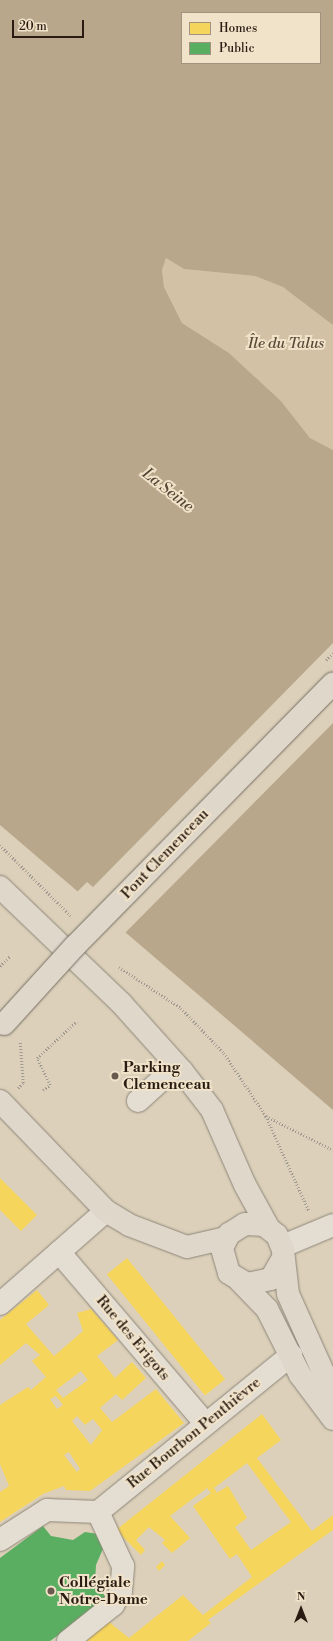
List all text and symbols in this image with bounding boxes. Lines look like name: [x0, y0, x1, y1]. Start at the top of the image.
scale bar: [14, 12, 86, 38]
legend: [181, 12, 321, 64]
text: 20 m: [19, 19, 47, 34]
text: Homes: [219, 21, 257, 36]
text: Public: [219, 41, 255, 56]
park label: Île du Talus: [248, 335, 324, 353]
water label: La Seine: [139, 464, 197, 516]
street label: Pont Clemenceau: [117, 805, 213, 903]
place label: Parking Clemenceau: [123, 1058, 211, 1093]
marker: Parking Clemenceau: [110, 1071, 120, 1081]
street label: Rue des Erigots: [92, 1292, 174, 1384]
street label: Rue Bourbon Penthièvre: [124, 1374, 264, 1492]
place label: Collégiale Notre-Dame: [59, 1573, 148, 1608]
marker: Collégiale Notre-Dame: [46, 1586, 56, 1596]
north arrow: [281, 1589, 321, 1629]
text: N: [297, 1590, 305, 1604]

